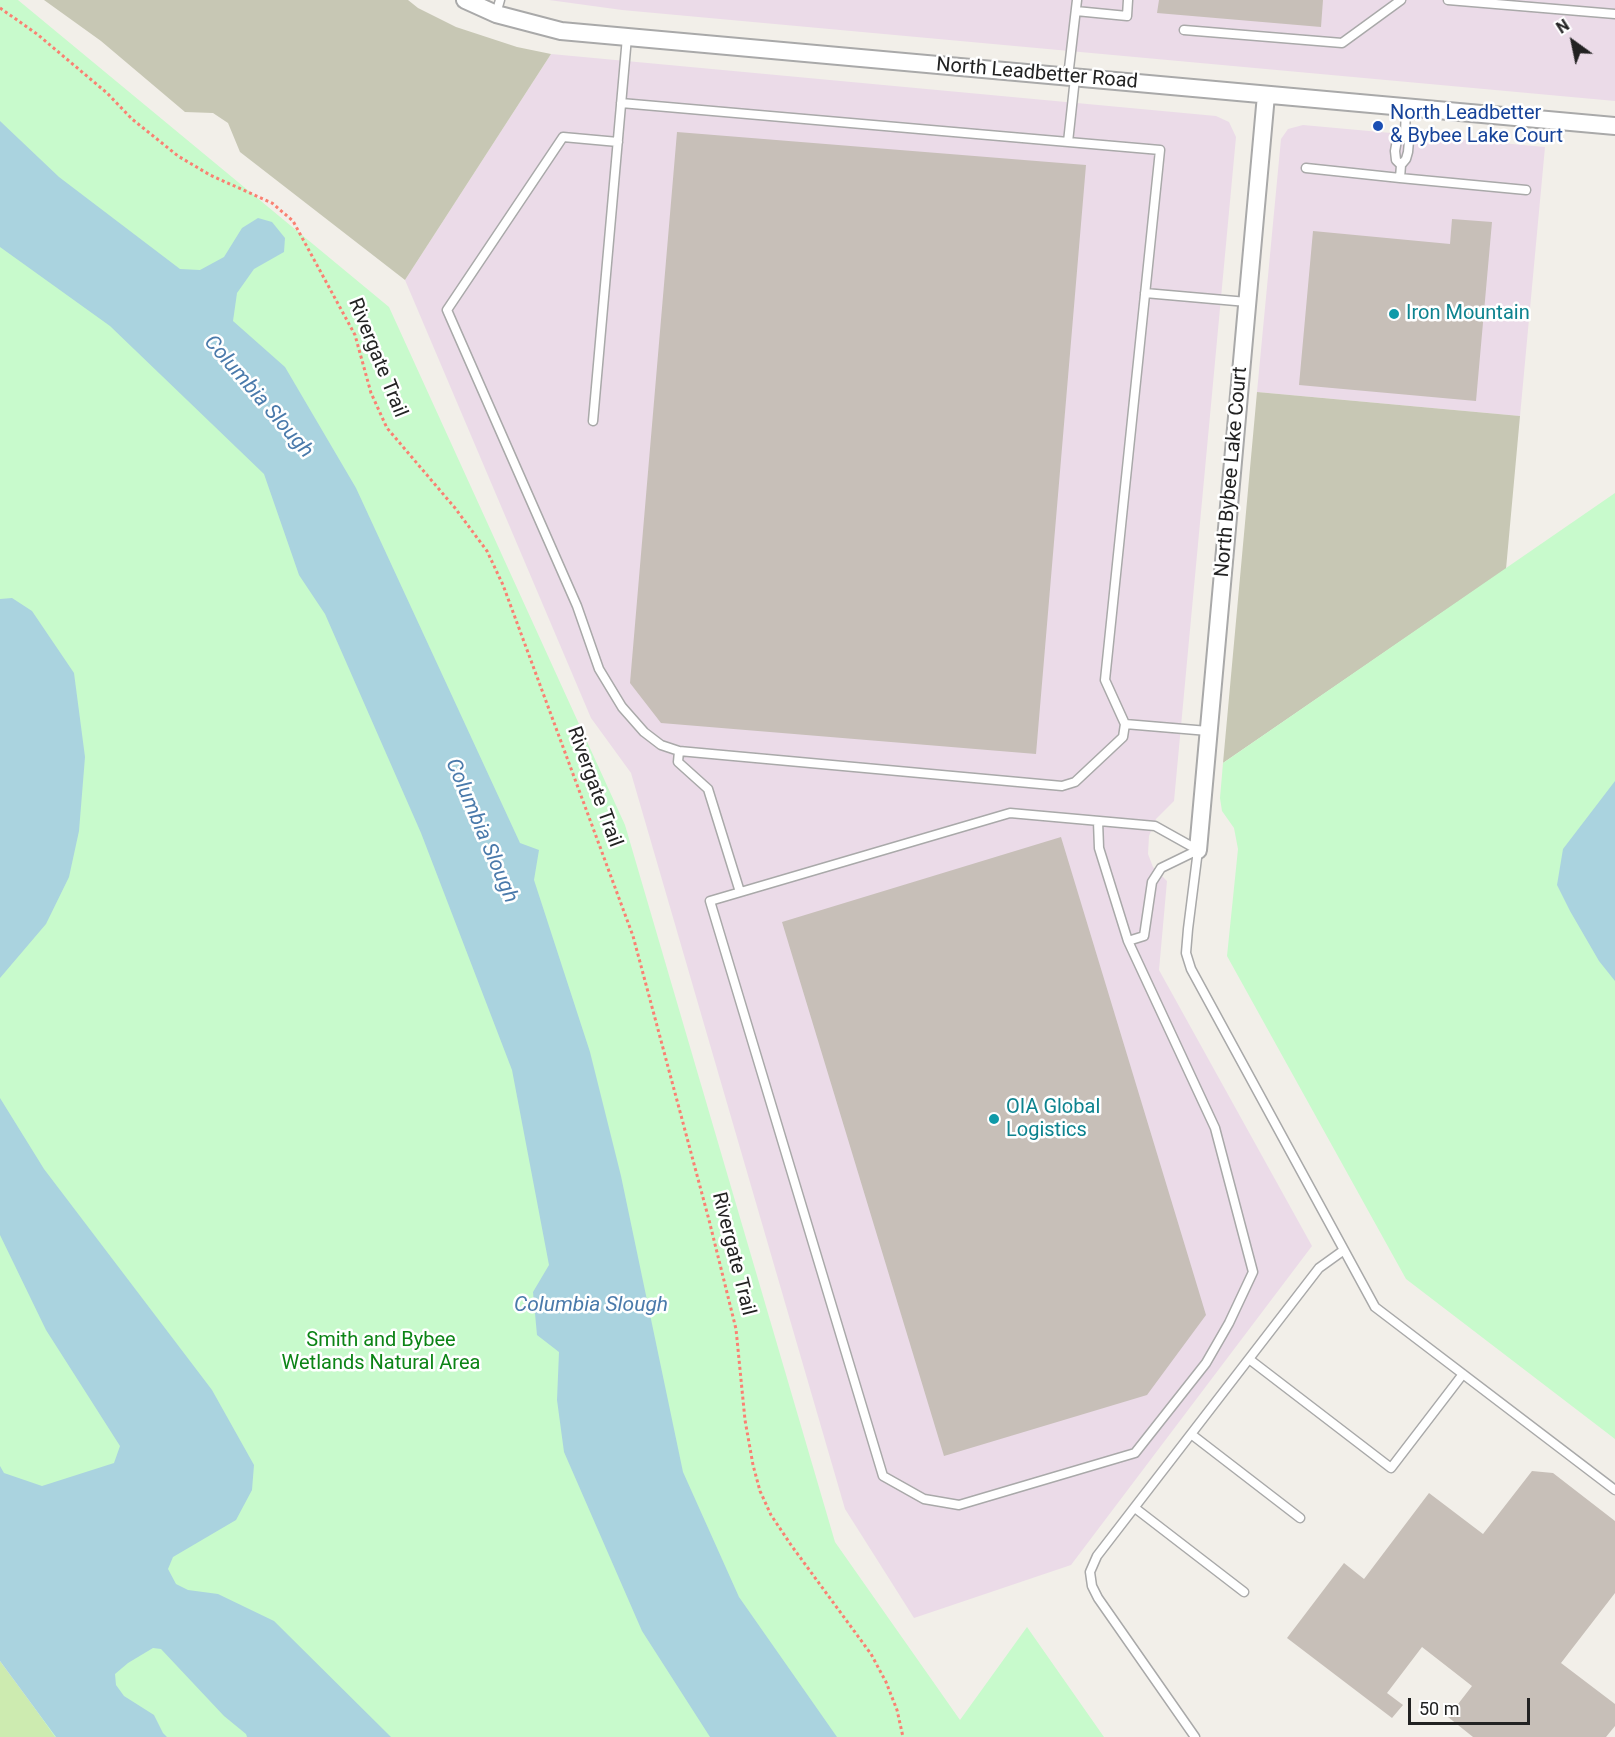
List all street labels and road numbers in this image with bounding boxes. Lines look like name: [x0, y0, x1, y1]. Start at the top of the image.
street label: North Leadbetter Road: [935, 53, 1139, 95]
street label: Rivergate Trail: [342, 295, 412, 421]
street label: North Bybee Lake Court: [1211, 366, 1253, 578]
street label: Rivergate Trail: [561, 724, 627, 850]
street label: Rivergate Trail: [706, 1190, 760, 1318]

